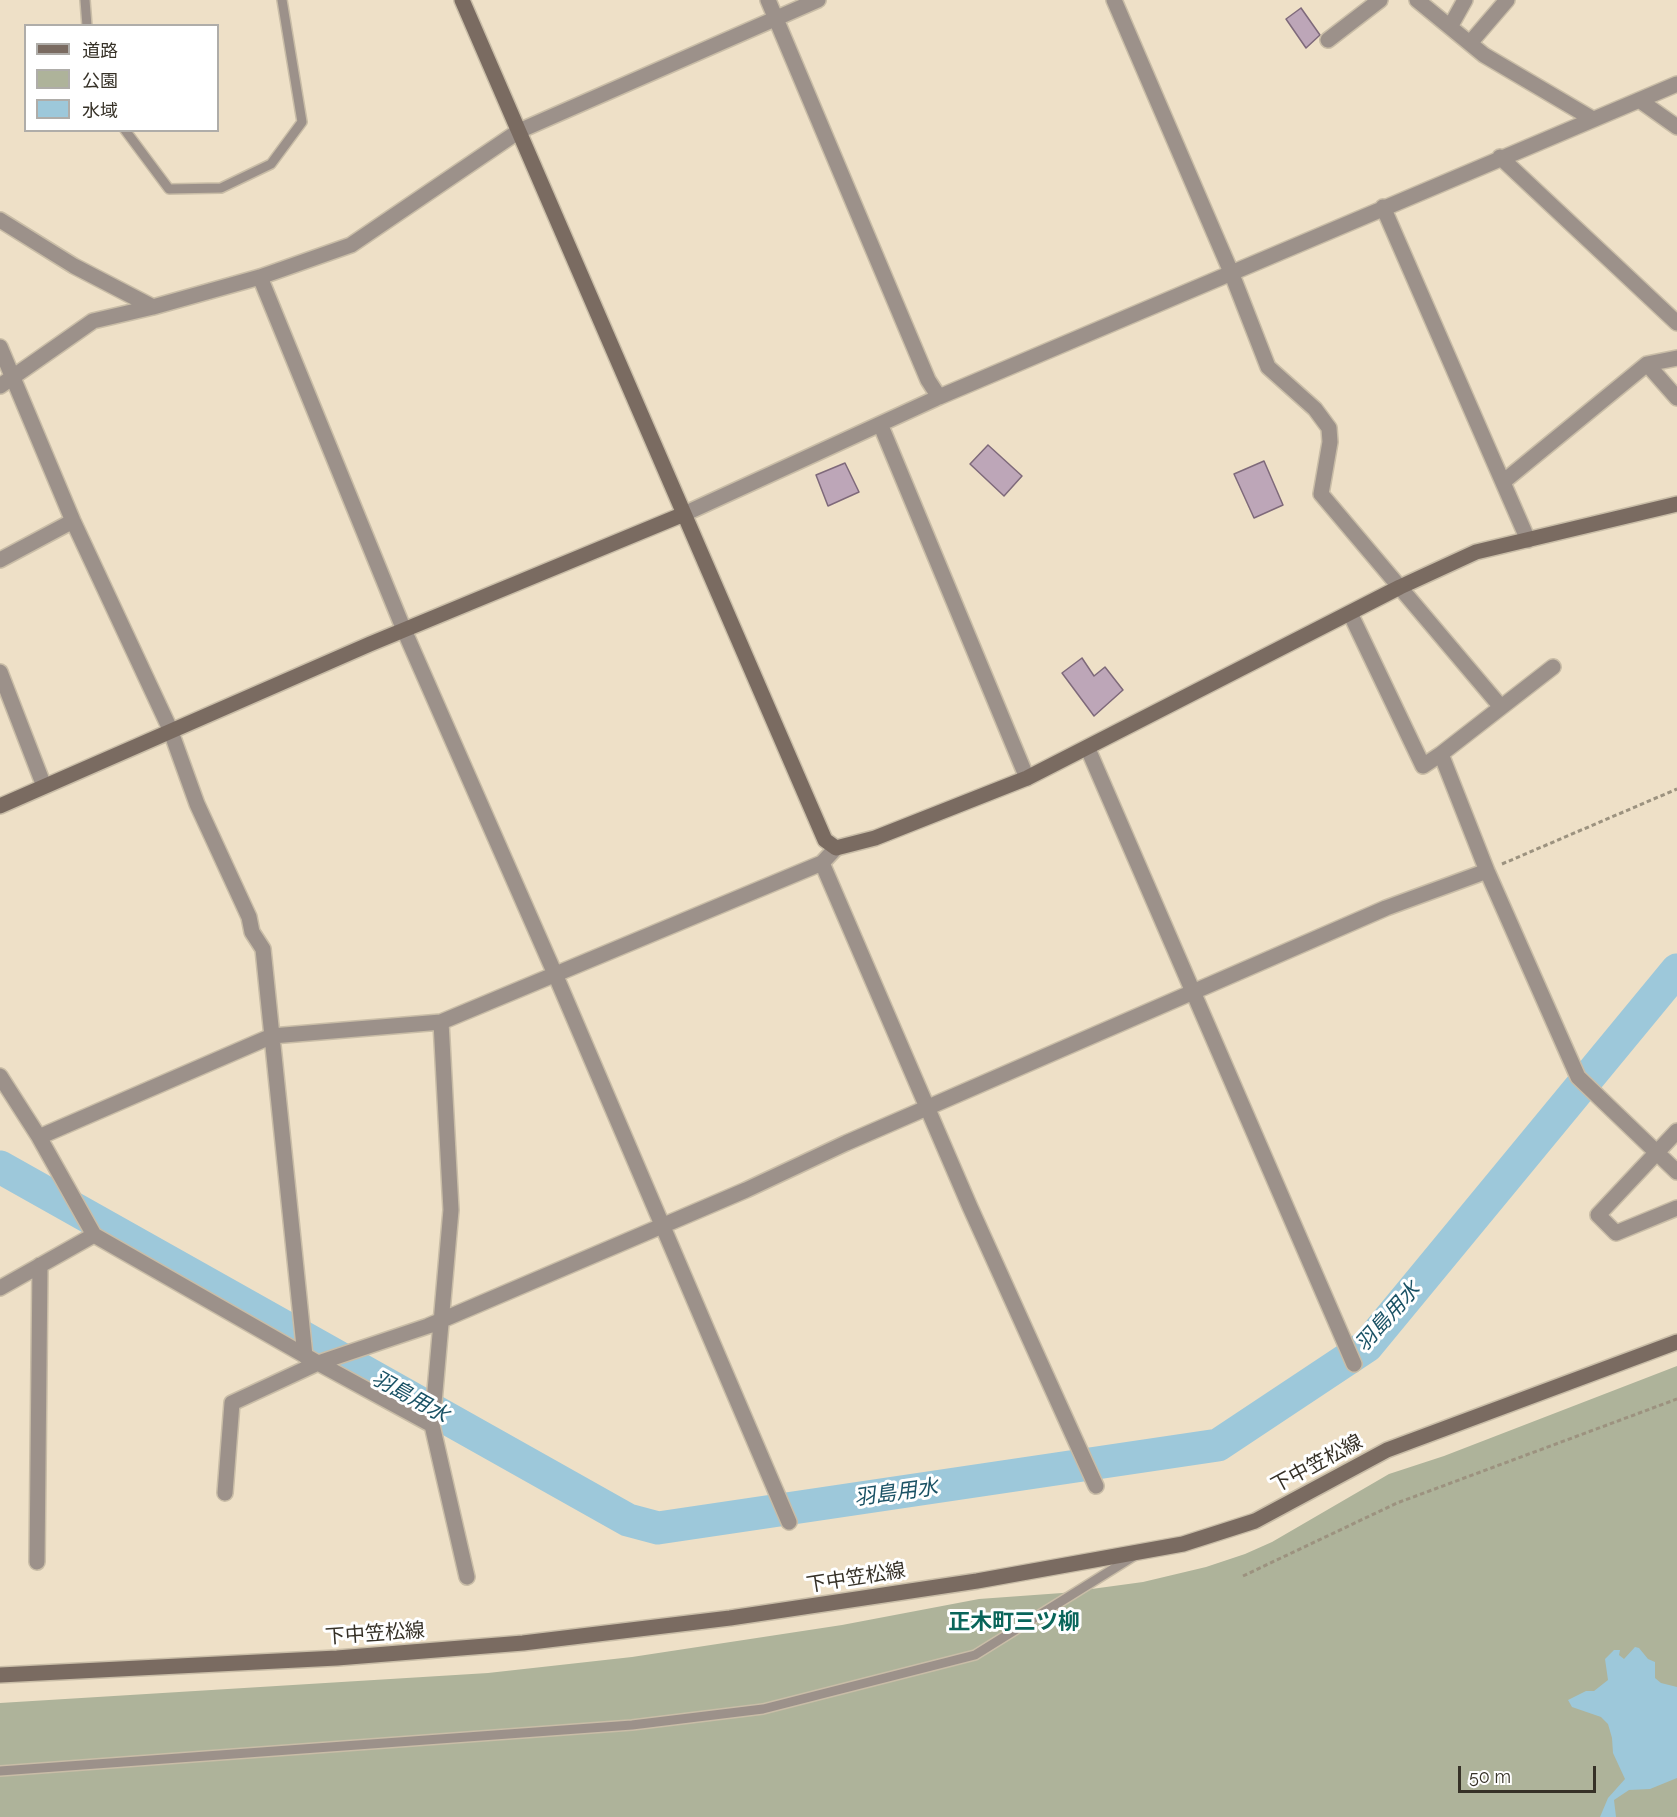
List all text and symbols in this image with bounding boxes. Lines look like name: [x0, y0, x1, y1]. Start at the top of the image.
legend: [24, 24, 219, 132]
text: 道路: [82, 40, 118, 61]
text: 公園: [82, 70, 118, 91]
text: 水域: [82, 100, 118, 121]
water label: 羽島用水: [1351, 1277, 1425, 1357]
water label: 羽島用水: [367, 1366, 453, 1428]
street label: 下中笠松線: [1267, 1430, 1367, 1498]
water label: 羽島用水: [853, 1475, 939, 1511]
street label: 下中笠松線: [805, 1558, 907, 1598]
district label: 正木町三ツ柳: [948, 1609, 1080, 1635]
street label: 下中笠松線: [324, 1619, 426, 1649]
scale bar: [1461, 1754, 1599, 1792]
text: 50 m: [1469, 1766, 1511, 1787]

